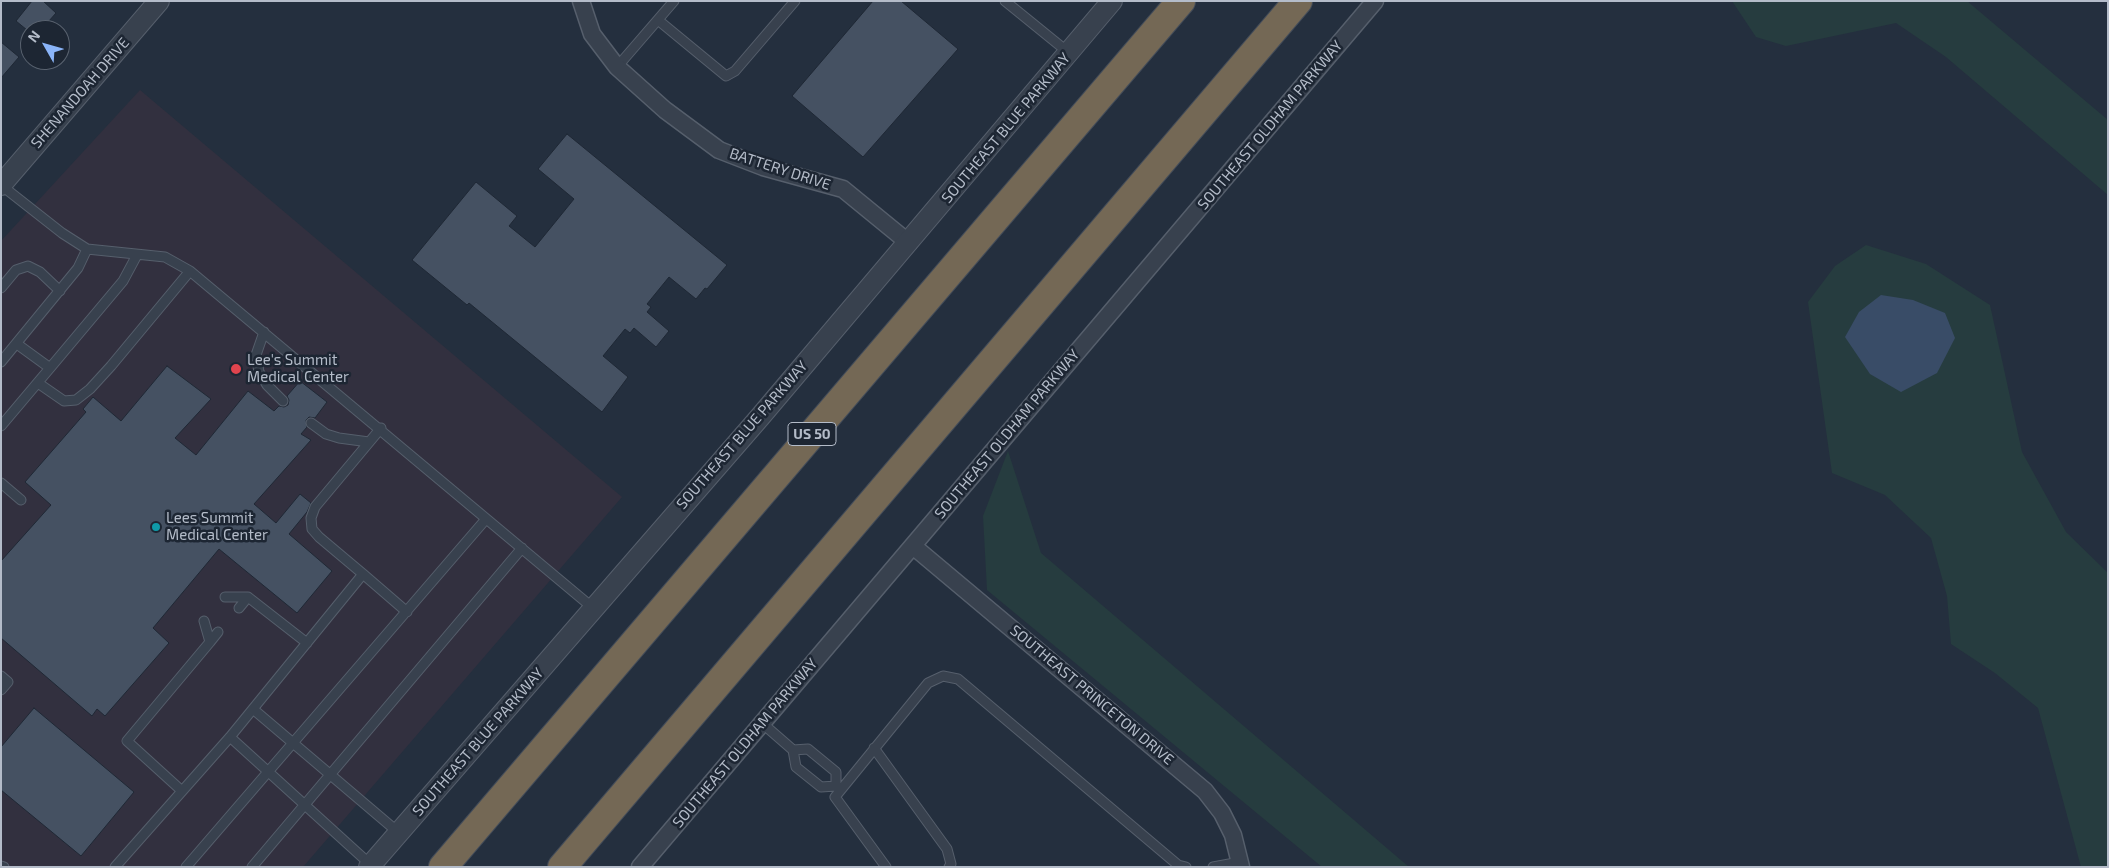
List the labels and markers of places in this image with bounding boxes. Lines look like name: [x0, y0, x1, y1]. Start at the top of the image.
place label: Lee's Summit Medical Center: [247, 351, 349, 386]
marker: Lee's Summit Medical Center: [229, 362, 243, 376]
place label: Lees Summit Medical Center: [166, 509, 268, 544]
marker: Lees Summit Medical Center: [150, 521, 162, 533]

